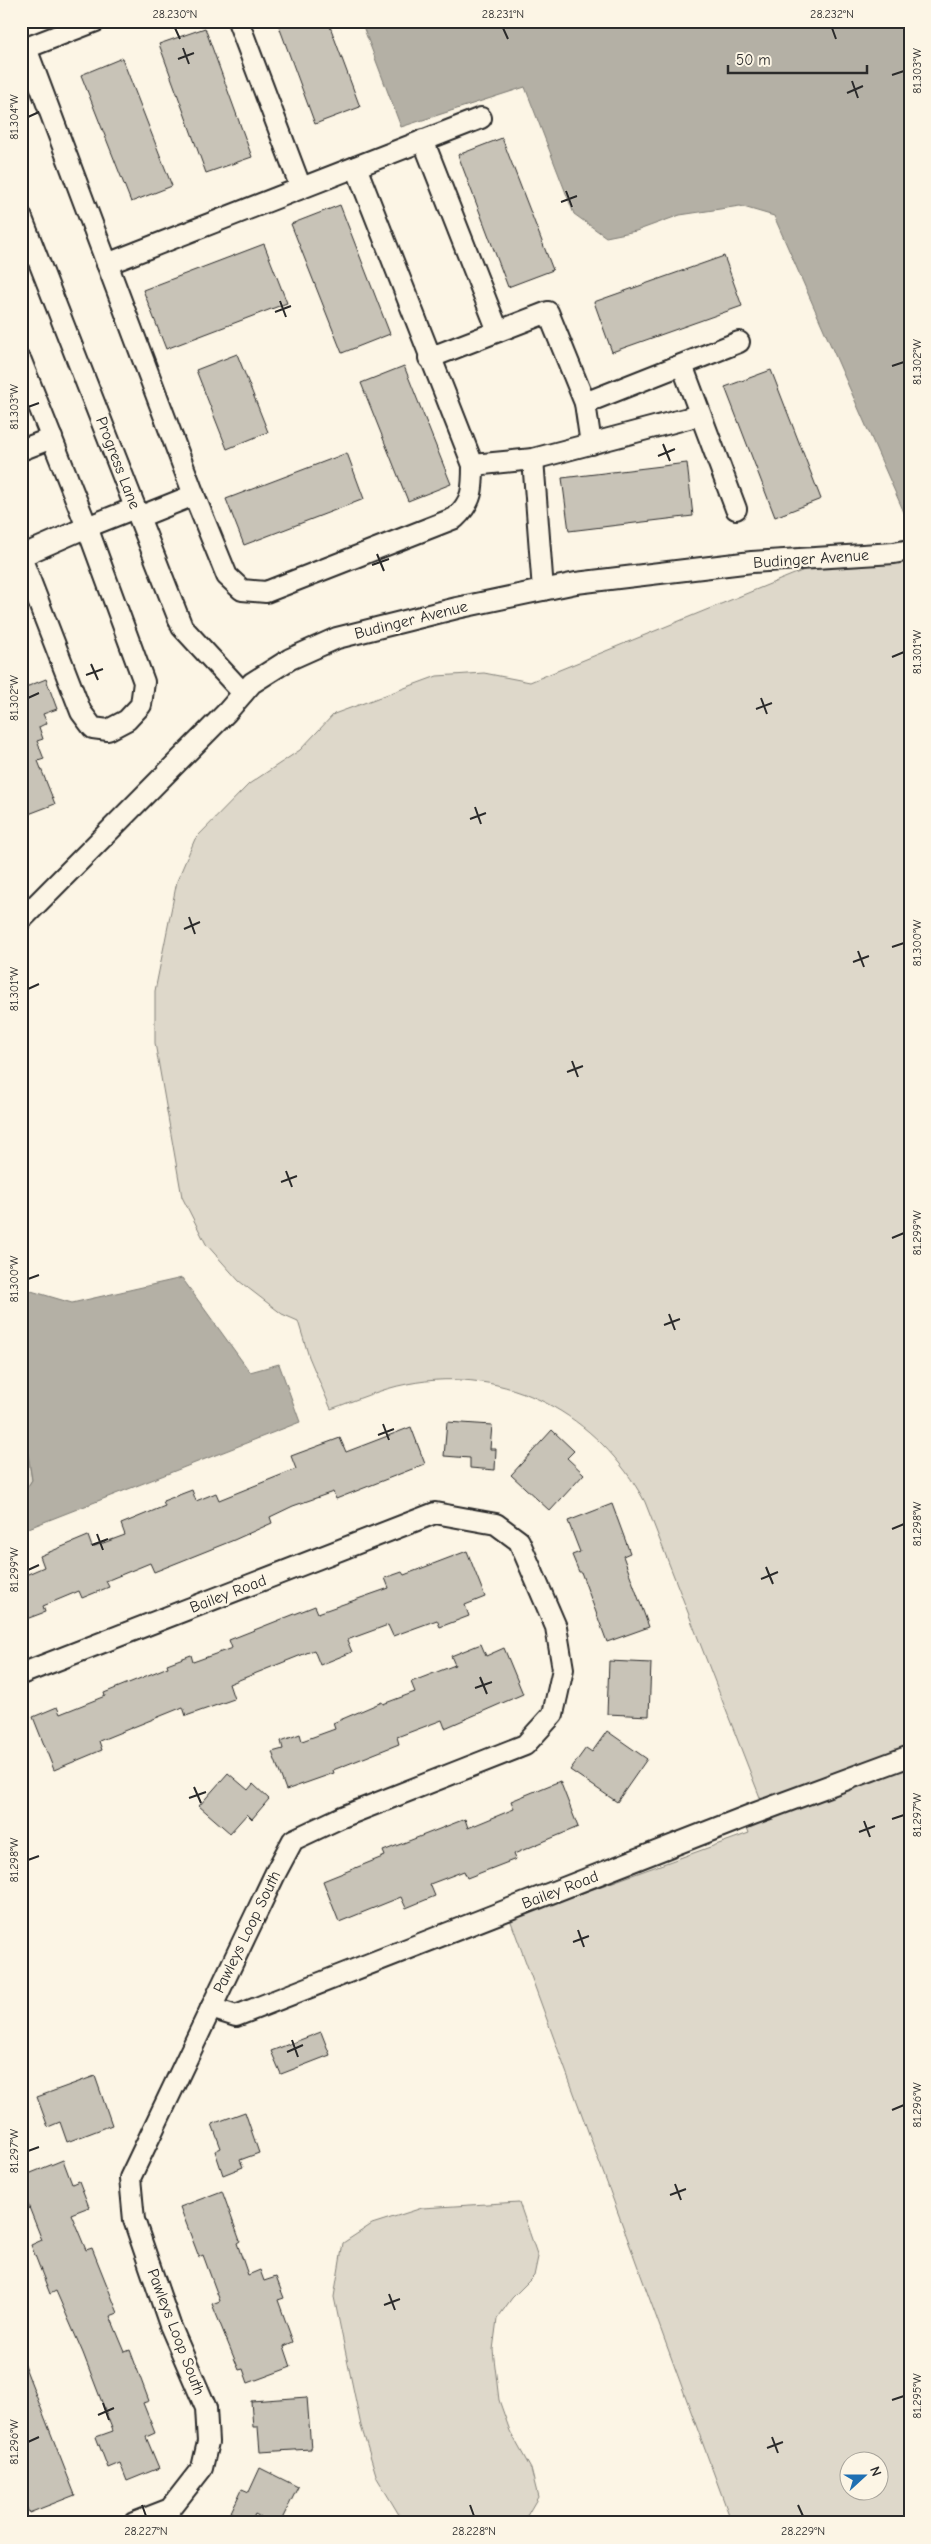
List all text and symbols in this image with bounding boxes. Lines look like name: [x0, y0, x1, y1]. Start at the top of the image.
text: 28.230°N: [153, 7, 197, 21]
text: 28.231°N: [482, 7, 524, 21]
text: 28.232°N: [810, 7, 854, 21]
scale bar: [728, 42, 867, 74]
text: 81.303°W: [910, 48, 924, 94]
text: 50 m: [736, 51, 771, 69]
text: 81.304°W: [7, 94, 21, 140]
text: 81.302°W: [910, 339, 924, 385]
text: 81.303°W: [7, 384, 21, 430]
street label: Progress Lane: [92, 414, 144, 512]
street label: Budinger Avenue: [753, 546, 869, 572]
street label: Budinger Avenue: [353, 597, 469, 643]
text: 81.301°W: [910, 629, 924, 674]
text: 81.302°W: [7, 675, 21, 721]
text: 81.300°W: [910, 919, 924, 966]
text: 81.301°W: [7, 966, 21, 1011]
text: 81.299°W: [910, 1210, 924, 1256]
text: 81.300°W: [7, 1255, 21, 1302]
text: 81.298°W: [910, 1501, 924, 1546]
text: 81.299°W: [7, 1547, 21, 1593]
street label: Bailey Road: [187, 1571, 269, 1617]
text: 81.297°W: [910, 1792, 924, 1837]
text: 81.298°W: [7, 1837, 21, 1882]
street label: Bailey Road: [519, 1867, 601, 1913]
street label: Pawleys Loop South: [210, 1868, 284, 1996]
text: 81.296°W: [910, 2082, 924, 2128]
text: 81.297°W: [7, 2128, 21, 2173]
street label: Pawleys Loop South: [144, 2266, 208, 2398]
text: 81.295°W: [910, 2373, 924, 2419]
text: 81.296°W: [7, 2419, 21, 2465]
north arrow: [838, 2452, 888, 2502]
text: N: [866, 2464, 885, 2479]
text: 28.227°N: [124, 2524, 168, 2538]
text: 28.228°N: [452, 2524, 496, 2538]
text: 28.229°N: [781, 2524, 825, 2538]

